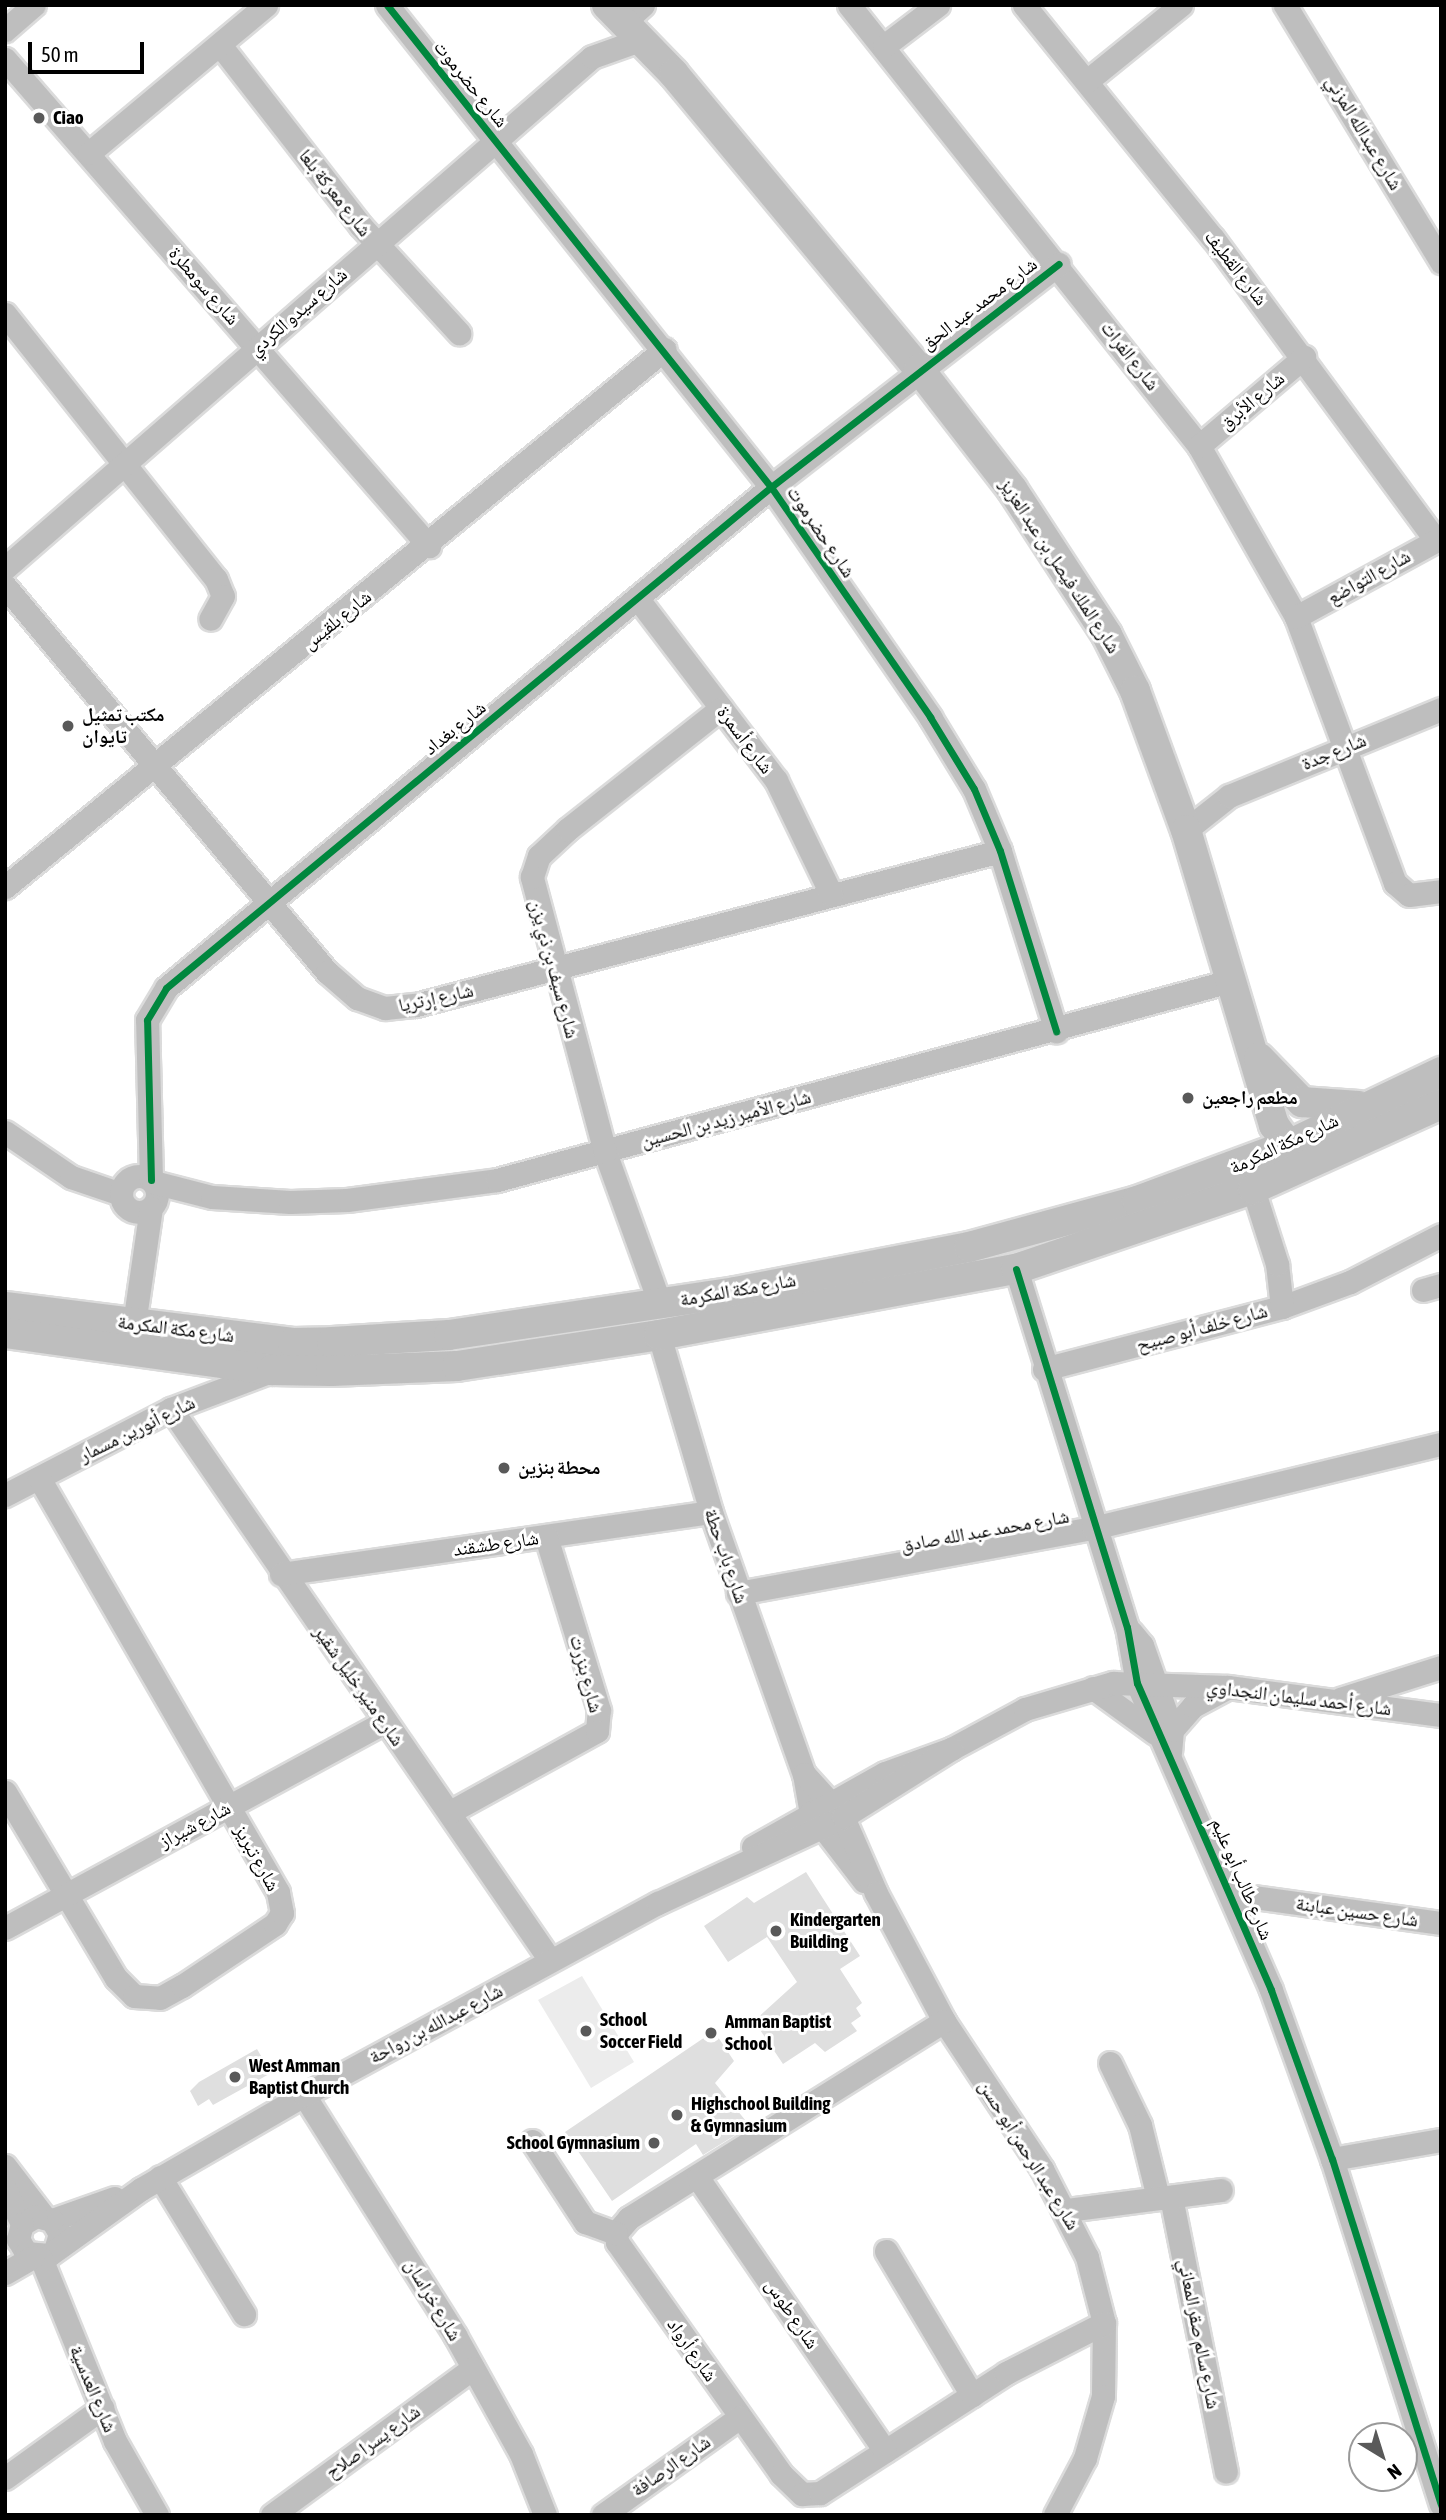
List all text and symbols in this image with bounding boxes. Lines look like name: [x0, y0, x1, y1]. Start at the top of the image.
scale bar: [32, 28, 147, 72]
street label: شارع حضرموت: [429, 36, 513, 132]
text: 50 m: [41, 42, 79, 66]
street label: شارع عبدالله المزني: [1321, 72, 1407, 194]
place label: Ciao: [53, 107, 84, 129]
marker: Ciao: [31, 110, 47, 126]
street label: شارع معركة بلعا: [294, 145, 376, 241]
street label: شارع القطيف: [1200, 226, 1272, 310]
street label: شارع سومطرة: [164, 242, 244, 330]
street label: شارع محمد عبد الحق: [916, 253, 1042, 355]
street label: شارع سيدو الكردي: [244, 263, 352, 361]
street label: شارع الفرات: [1096, 317, 1164, 395]
street label: شارع الأبرق: [1215, 367, 1289, 435]
street label: شارع الملك فيصل بن عبد العزيز: [995, 474, 1125, 658]
street label: شارع حضرموت: [782, 482, 860, 582]
street label: شارع التواضع: [1323, 545, 1415, 609]
street label: شارع بلقيس: [298, 585, 376, 655]
street label: شارع بغداد: [419, 696, 491, 760]
street label: شارع أسمرة: [712, 702, 778, 778]
place label: مكتب تمثيل تايوان: [82, 704, 165, 748]
marker: مكتب تمثيل تايوان: [60, 718, 76, 734]
street label: شارع جدة: [1298, 729, 1370, 775]
street label: شارع سيف بن ذي يزن: [525, 897, 583, 1041]
street label: شارع إرتريا: [396, 979, 476, 1017]
street label: شارع الأمير زيد بن الحسين: [639, 1085, 813, 1153]
place label: مطعم راجعين: [1202, 1087, 1298, 1109]
marker: مطعم راجعين: [1180, 1090, 1196, 1106]
street label: شارع مكة المكرمة: [1226, 1109, 1342, 1179]
street label: شارع مكة المكرمة: [678, 1269, 798, 1311]
street label: شارع خلف أبو صبيح: [1134, 1300, 1270, 1356]
street label: شارع مكة المكرمة: [116, 1311, 236, 1347]
street label: شارع أنورين مسمار: [75, 1391, 199, 1467]
place label: محطة بنزين: [518, 1457, 601, 1479]
marker: محطة بنزين: [496, 1460, 512, 1476]
street label: شارع محمد عبد الله صادق: [899, 1505, 1071, 1557]
street label: شارع باب حطة: [699, 1506, 753, 1606]
street label: شارع طشقند: [452, 1527, 540, 1561]
street label: شارع منير خليل شقير: [309, 1621, 409, 1751]
street label: شارع بنزرت: [565, 1633, 607, 1715]
street label: شارع أحمد سليمان النجداوي: [1205, 1675, 1393, 1721]
street label: شارع شيراز: [155, 1797, 235, 1853]
street label: شارع طالب أبو عليم: [1206, 1814, 1278, 1944]
street label: شارع تبريز: [229, 1821, 285, 1895]
street label: شارع حسين عبابنة: [1294, 1892, 1420, 1932]
place label: Kindergarten Building: [790, 1909, 881, 1953]
marker: Kindergarten Building: [768, 1923, 784, 1939]
street label: شارع عبدالله بن رواحة: [365, 1979, 507, 2069]
place label: School Soccer Field: [600, 2009, 682, 2053]
place label: Amman Baptist School: [725, 2011, 831, 2055]
marker: School Soccer Field: [578, 2023, 594, 2039]
marker: Amman Baptist School: [703, 2025, 719, 2041]
place label: West Amman Baptist Church: [249, 2055, 349, 2099]
marker: West Amman Baptist Church: [227, 2069, 243, 2085]
street label: شارع عبد الرحمن أبو حسن: [974, 2076, 1084, 2234]
place label: Highschool Building & Gymnasium: [691, 2093, 830, 2137]
marker: Highschool Building & Gymnasium: [669, 2107, 685, 2123]
place label: School Gymnasium: [507, 2132, 640, 2154]
marker: School Gymnasium: [646, 2135, 662, 2151]
street label: شارع خراسان: [400, 2255, 466, 2345]
street label: شارع سالم صقر المعاني: [1173, 2257, 1225, 2411]
street label: شارع طوس: [760, 2275, 824, 2353]
street label: شارع أرواد: [662, 2314, 722, 2386]
street label: شارع العدسية: [65, 2342, 121, 2436]
street label: شارع يسرا صلاح: [321, 2400, 425, 2484]
north arrow: [1348, 2422, 1418, 2492]
street label: شارع الرصافة: [627, 2430, 715, 2502]
text: N: [1384, 2460, 1406, 2484]

